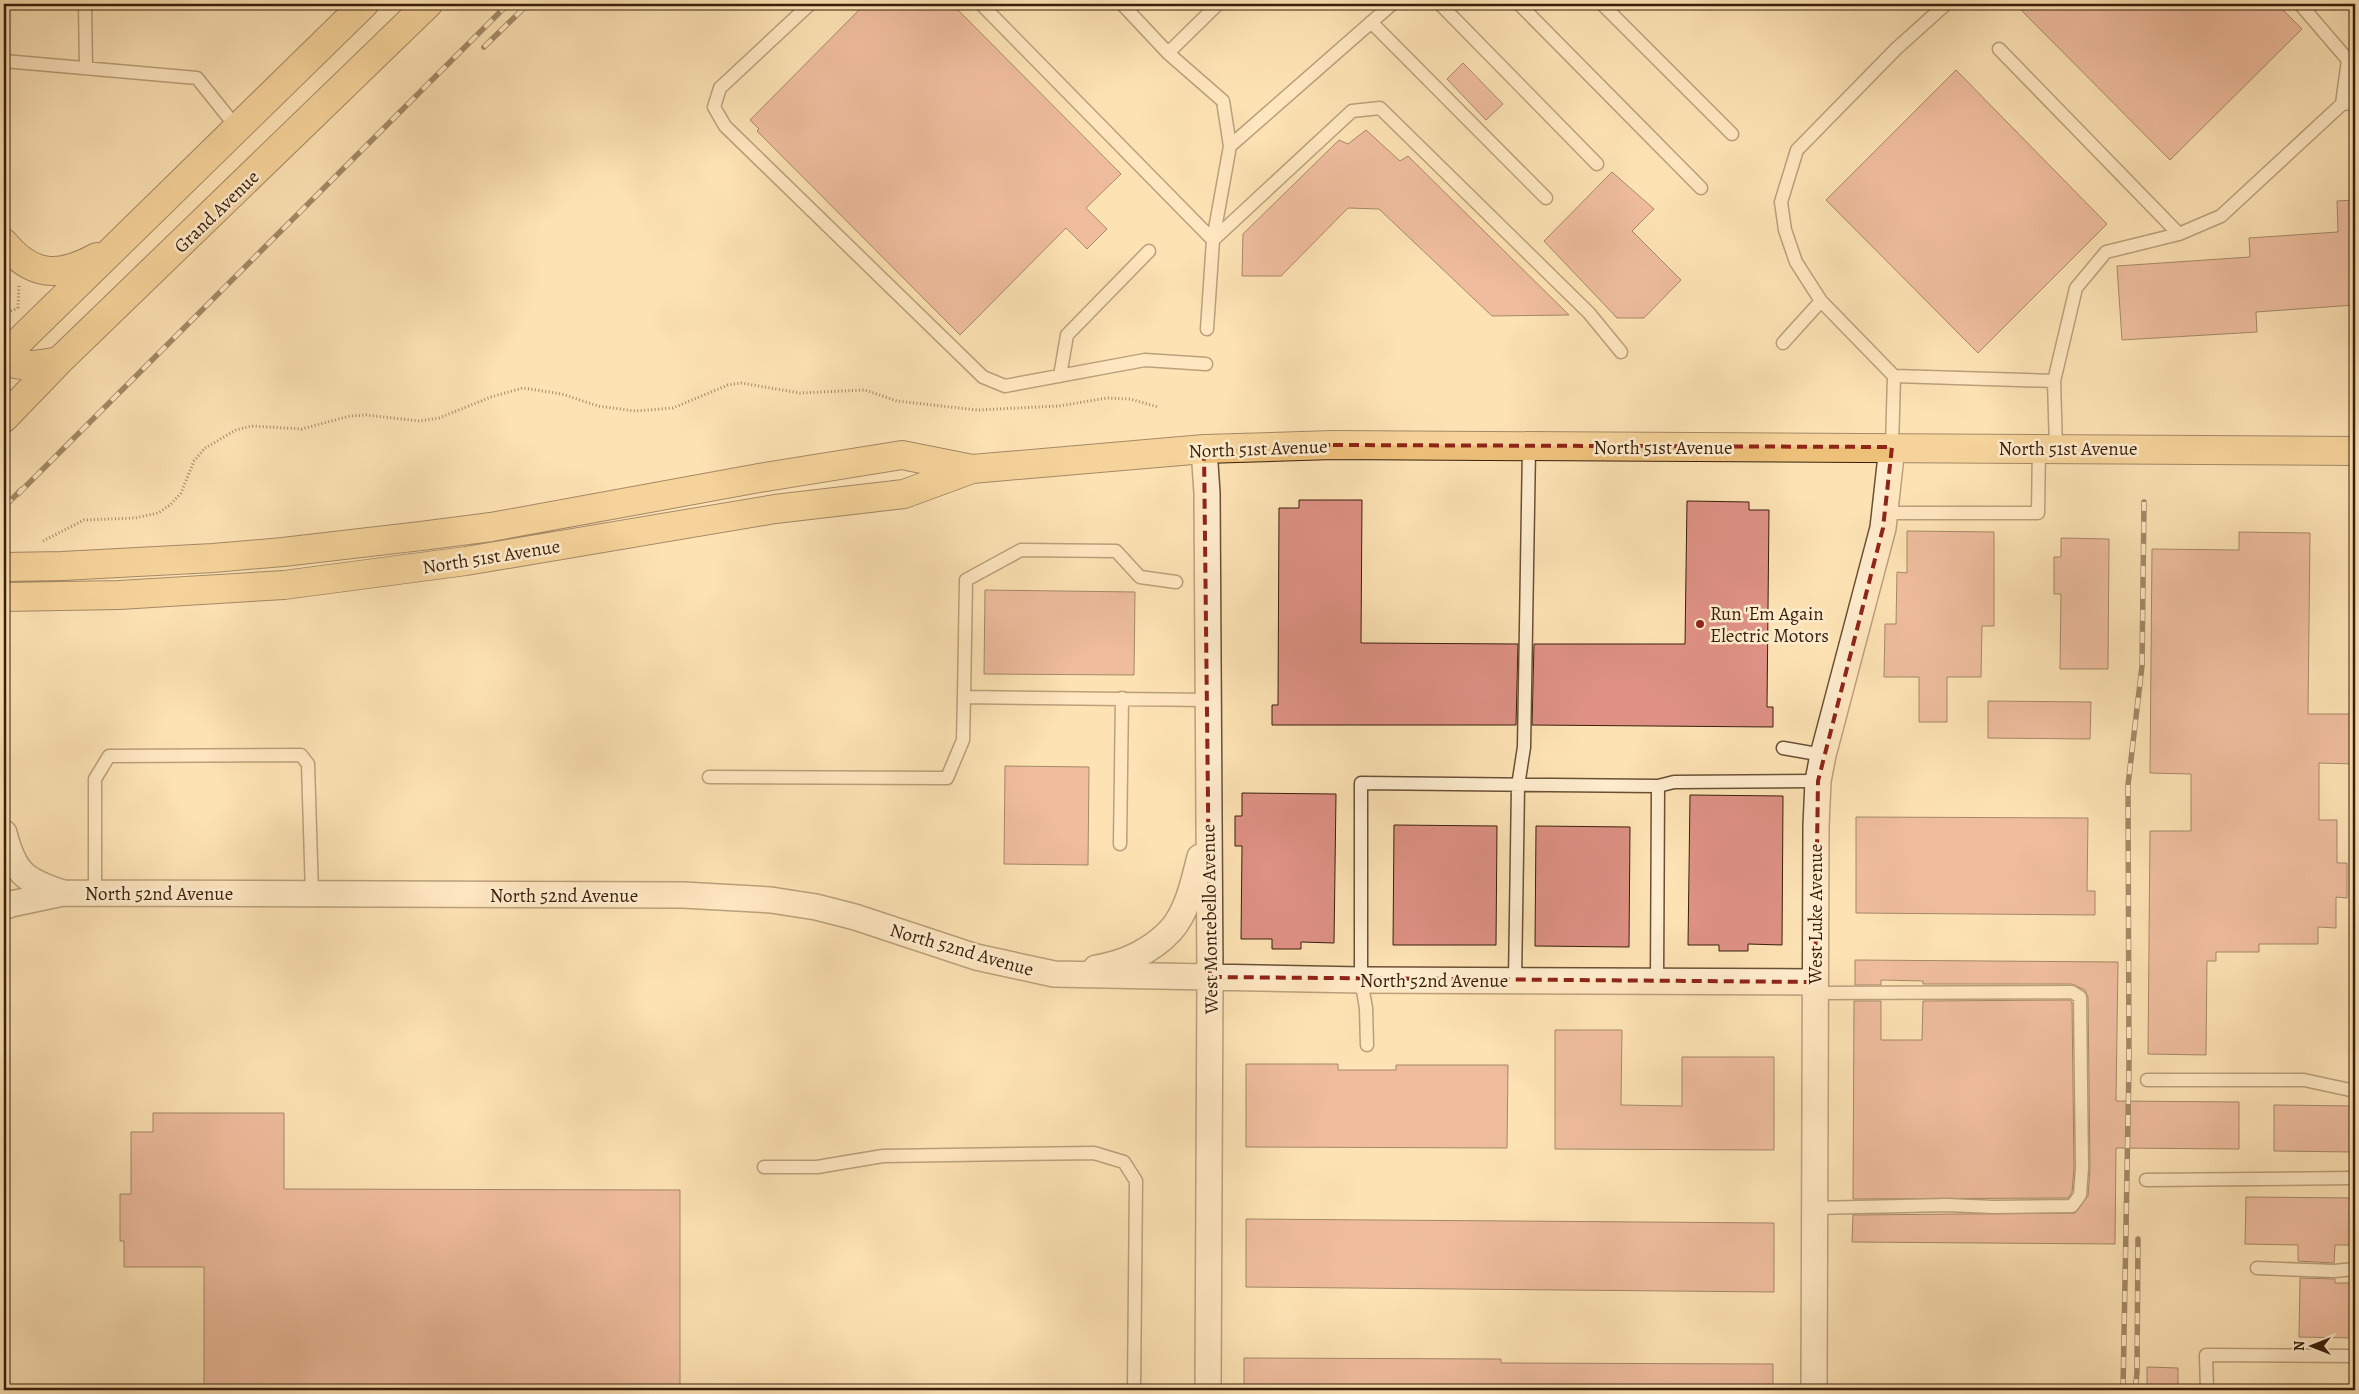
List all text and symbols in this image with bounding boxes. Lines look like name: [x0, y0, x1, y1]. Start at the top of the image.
street label: Grand Avenue: [168, 164, 265, 259]
street label: North 51st Avenue: [1188, 434, 1328, 464]
street label: North 51st Avenue: [1593, 435, 1733, 461]
street label: North 51st Avenue: [1998, 436, 2138, 462]
street label: North 51st Avenue: [420, 533, 562, 581]
place label: Run 'Em Again Electric Motors: [1710, 601, 1829, 649]
marker: Run 'Em Again Electric Motors: [1694, 618, 1706, 630]
street label: West Montebello Avenue: [1195, 824, 1225, 1015]
street label: West Luke Avenue: [1803, 844, 1829, 985]
street label: North 52nd Avenue: [85, 881, 233, 907]
street label: North 52nd Avenue: [490, 883, 638, 909]
street label: North 52nd Avenue: [887, 917, 1037, 983]
street label: North 52nd Avenue: [1360, 968, 1508, 994]
north arrow: [2286, 1322, 2336, 1372]
text: N: [2290, 1341, 2309, 1351]

